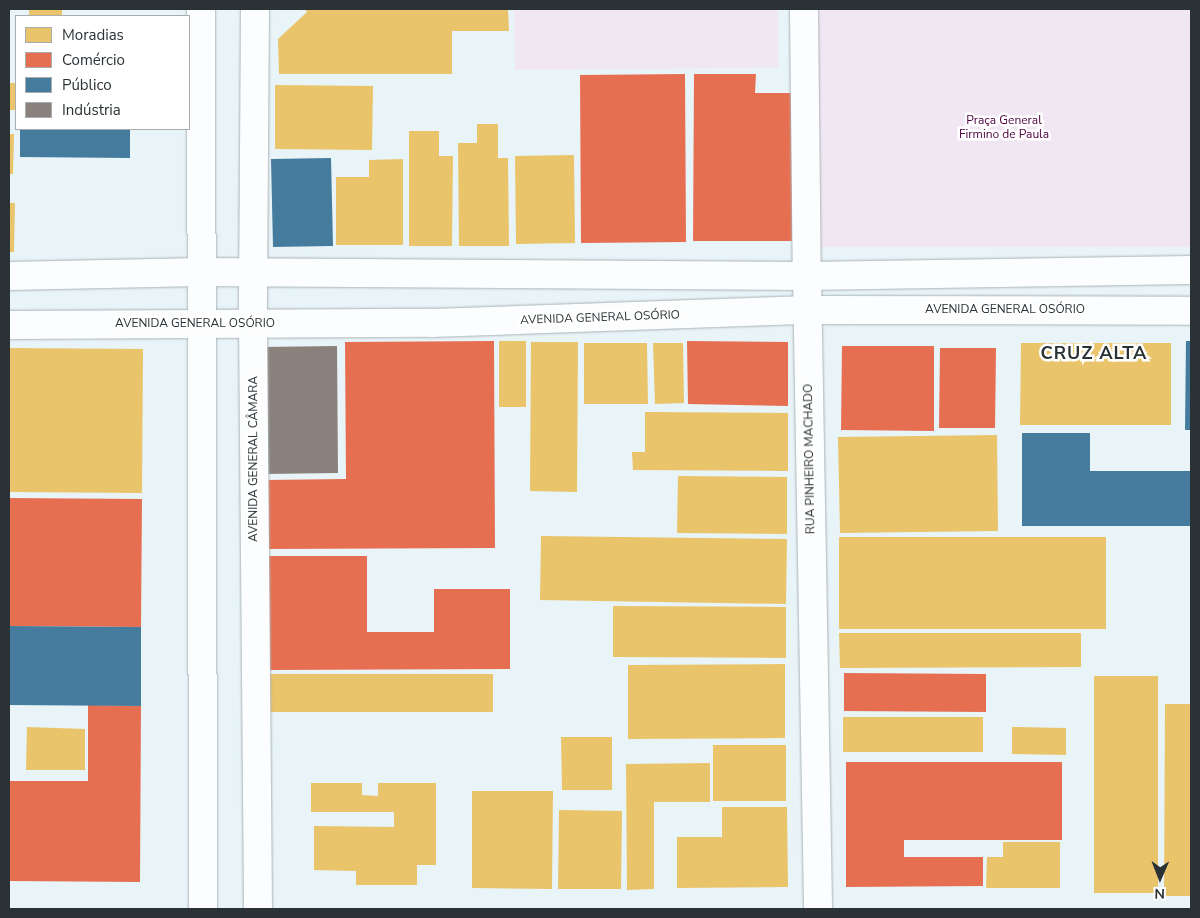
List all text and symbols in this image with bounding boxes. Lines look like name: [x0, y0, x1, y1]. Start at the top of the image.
legend: [15, 15, 190, 130]
text: Moradias: [62, 25, 124, 45]
text: Comércio: [62, 50, 125, 70]
text: Público: [62, 75, 112, 95]
text: Indústria: [62, 100, 121, 120]
park label: Praça General Firmino de Paula: [959, 114, 1049, 142]
street label: AVENIDA GENERAL OSÓRIO: [925, 303, 1085, 317]
street label: AVENIDA GENERAL OSÓRIO: [520, 308, 680, 328]
street label: AVENIDA GENERAL OSÓRIO: [115, 317, 275, 331]
district label: CRUZ ALTA: [1039, 342, 1149, 364]
street label: AVENIDA GENERAL CÂMARA: [247, 376, 261, 542]
street label: RUA PINHEIRO MACHADO: [801, 384, 819, 534]
north arrow: [1135, 853, 1185, 903]
text: N: [1154, 884, 1165, 903]

